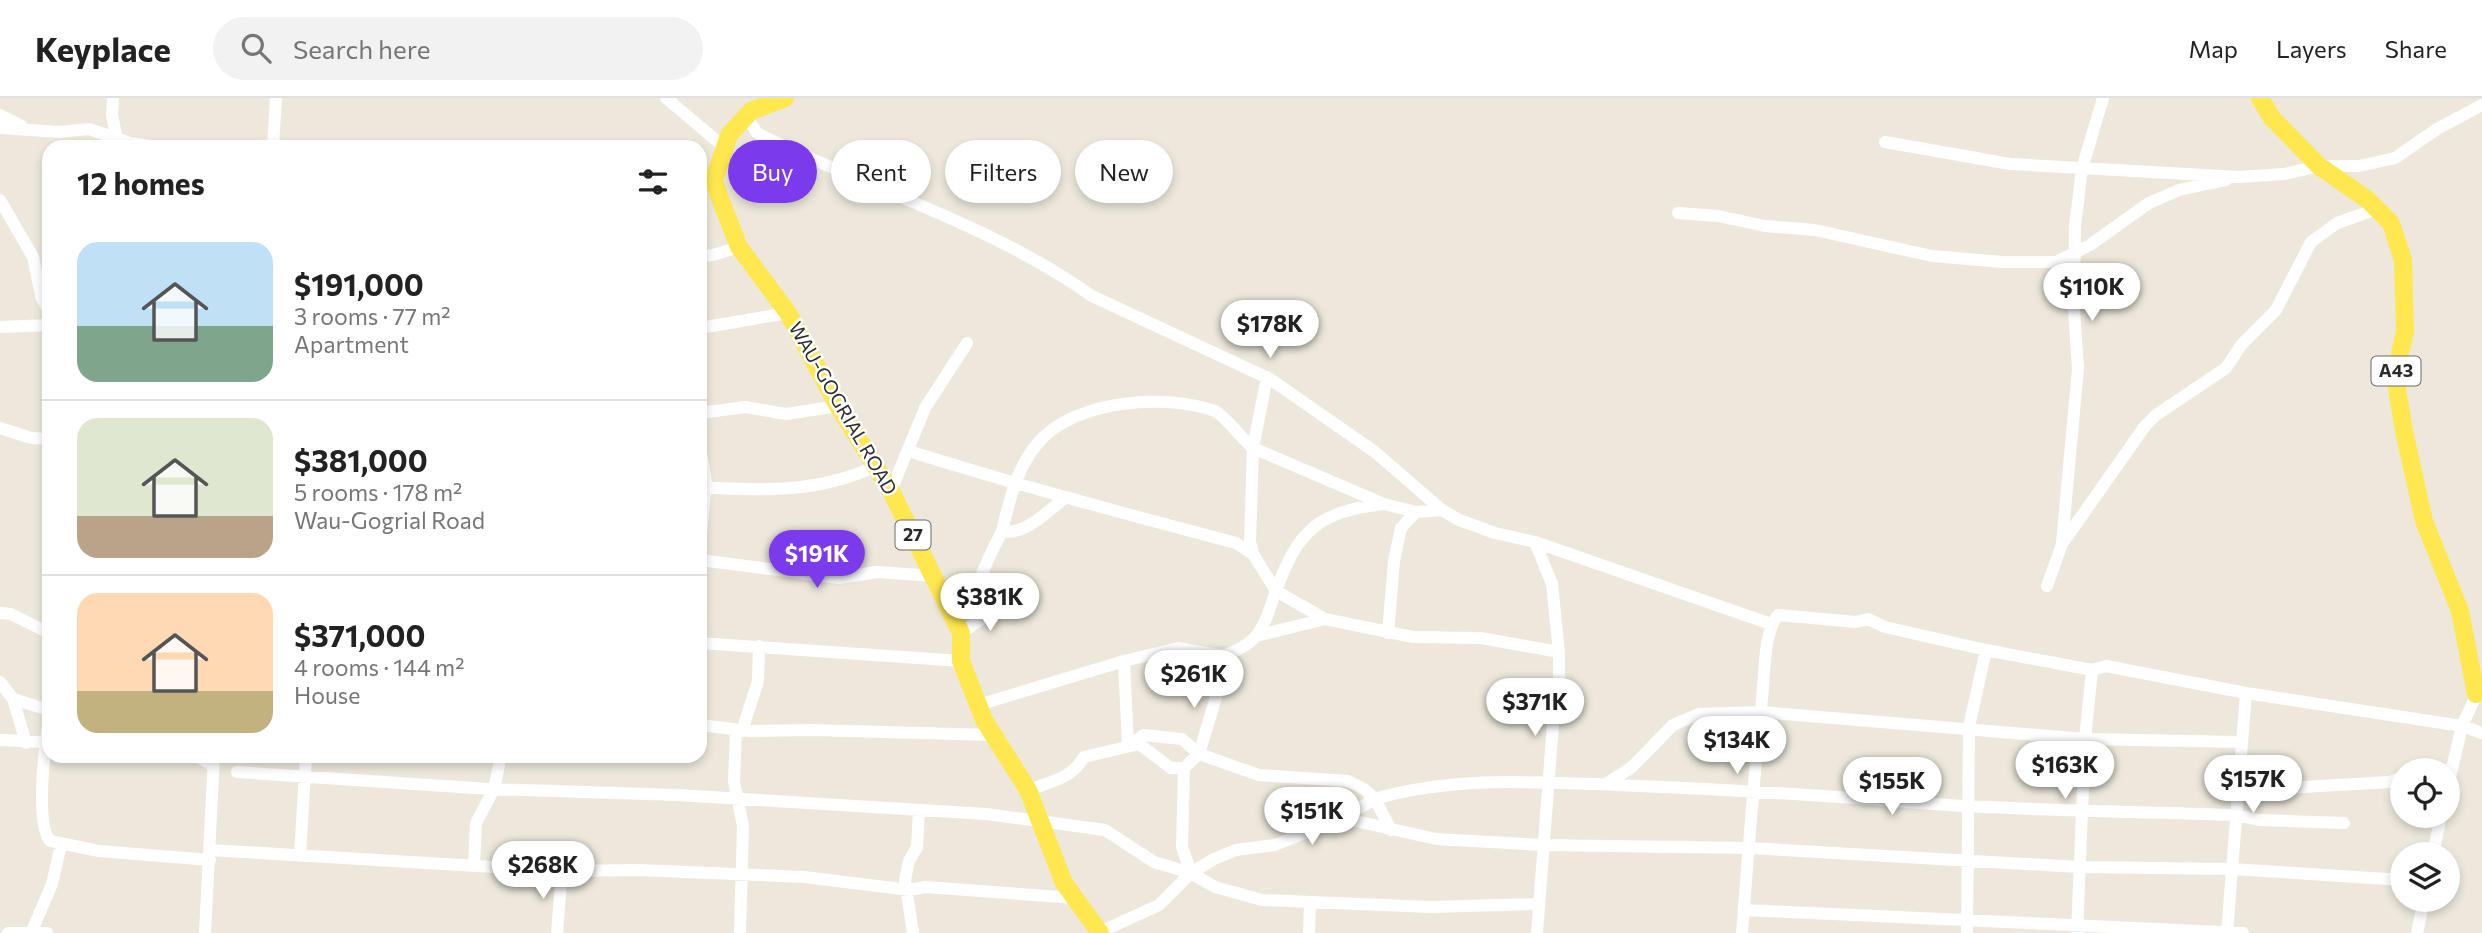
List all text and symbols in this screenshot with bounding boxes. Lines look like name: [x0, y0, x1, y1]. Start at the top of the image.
search box: [213, 17, 703, 80]
text: Keyplace: [35, 28, 171, 69]
icon: search: [237, 29, 275, 67]
text: Search here: [293, 33, 430, 64]
text: Map: [2189, 34, 2238, 63]
text: Layers: [2276, 34, 2347, 63]
text: Share: [2385, 34, 2447, 63]
chip: Buy: [728, 140, 817, 203]
chip: Rent: [831, 140, 931, 203]
chip: Filters: [945, 140, 1061, 203]
chip: New: [1075, 140, 1173, 203]
icon: filters: [634, 163, 672, 201]
text: 12 homes: [77, 164, 205, 201]
pin: $110K: [2043, 264, 2141, 323]
text: $191,000: [294, 265, 424, 302]
icon: home: [133, 270, 217, 354]
text: $110K: [2059, 272, 2125, 300]
pin: $178K: [1221, 300, 1319, 360]
text: 3 rooms · 77 m²: [294, 302, 451, 330]
text: $178K: [1237, 309, 1303, 337]
street label: WAU-GOGRIAL ROAD: [784, 317, 902, 498]
text: Apartment: [294, 330, 409, 358]
road number: A43: [2372, 356, 2420, 386]
text: $381,000: [294, 441, 428, 478]
icon: home: [133, 446, 217, 530]
text: 5 rooms · 178 m²: [294, 478, 462, 506]
text: Wau-Gogrial Road: [294, 506, 485, 534]
road number: 27: [895, 520, 930, 550]
pin: $191K: [768, 531, 866, 590]
text: $191K: [785, 539, 849, 567]
pin: $381K: [941, 574, 1039, 633]
text: $381K: [956, 582, 1024, 610]
text: $371,000: [294, 616, 425, 653]
icon: home: [133, 621, 217, 705]
pin: $261K: [1145, 650, 1243, 710]
text: 4 rooms · 144 m²: [294, 653, 464, 681]
text: $261K: [1161, 659, 1227, 687]
pin: $371K: [1486, 678, 1584, 738]
text: House: [294, 681, 360, 709]
text: $371K: [1502, 687, 1568, 715]
pin: $134K: [1688, 716, 1786, 776]
text: $134K: [1703, 725, 1771, 753]
pin: $163K: [2016, 742, 2114, 801]
text: $163K: [2031, 750, 2099, 778]
pin: $157K: [2204, 756, 2302, 815]
pin: $155K: [1843, 758, 1941, 817]
map controls: [2390, 758, 2460, 912]
button: locate: [2390, 758, 2460, 828]
text: $157K: [2220, 764, 2286, 792]
text: $155K: [1859, 766, 1925, 794]
pin: $151K: [1263, 788, 1361, 847]
text: $151K: [1280, 796, 1344, 824]
pin: $268K: [494, 842, 592, 901]
button: layers: [2390, 842, 2460, 912]
text: $268K: [508, 850, 578, 878]

